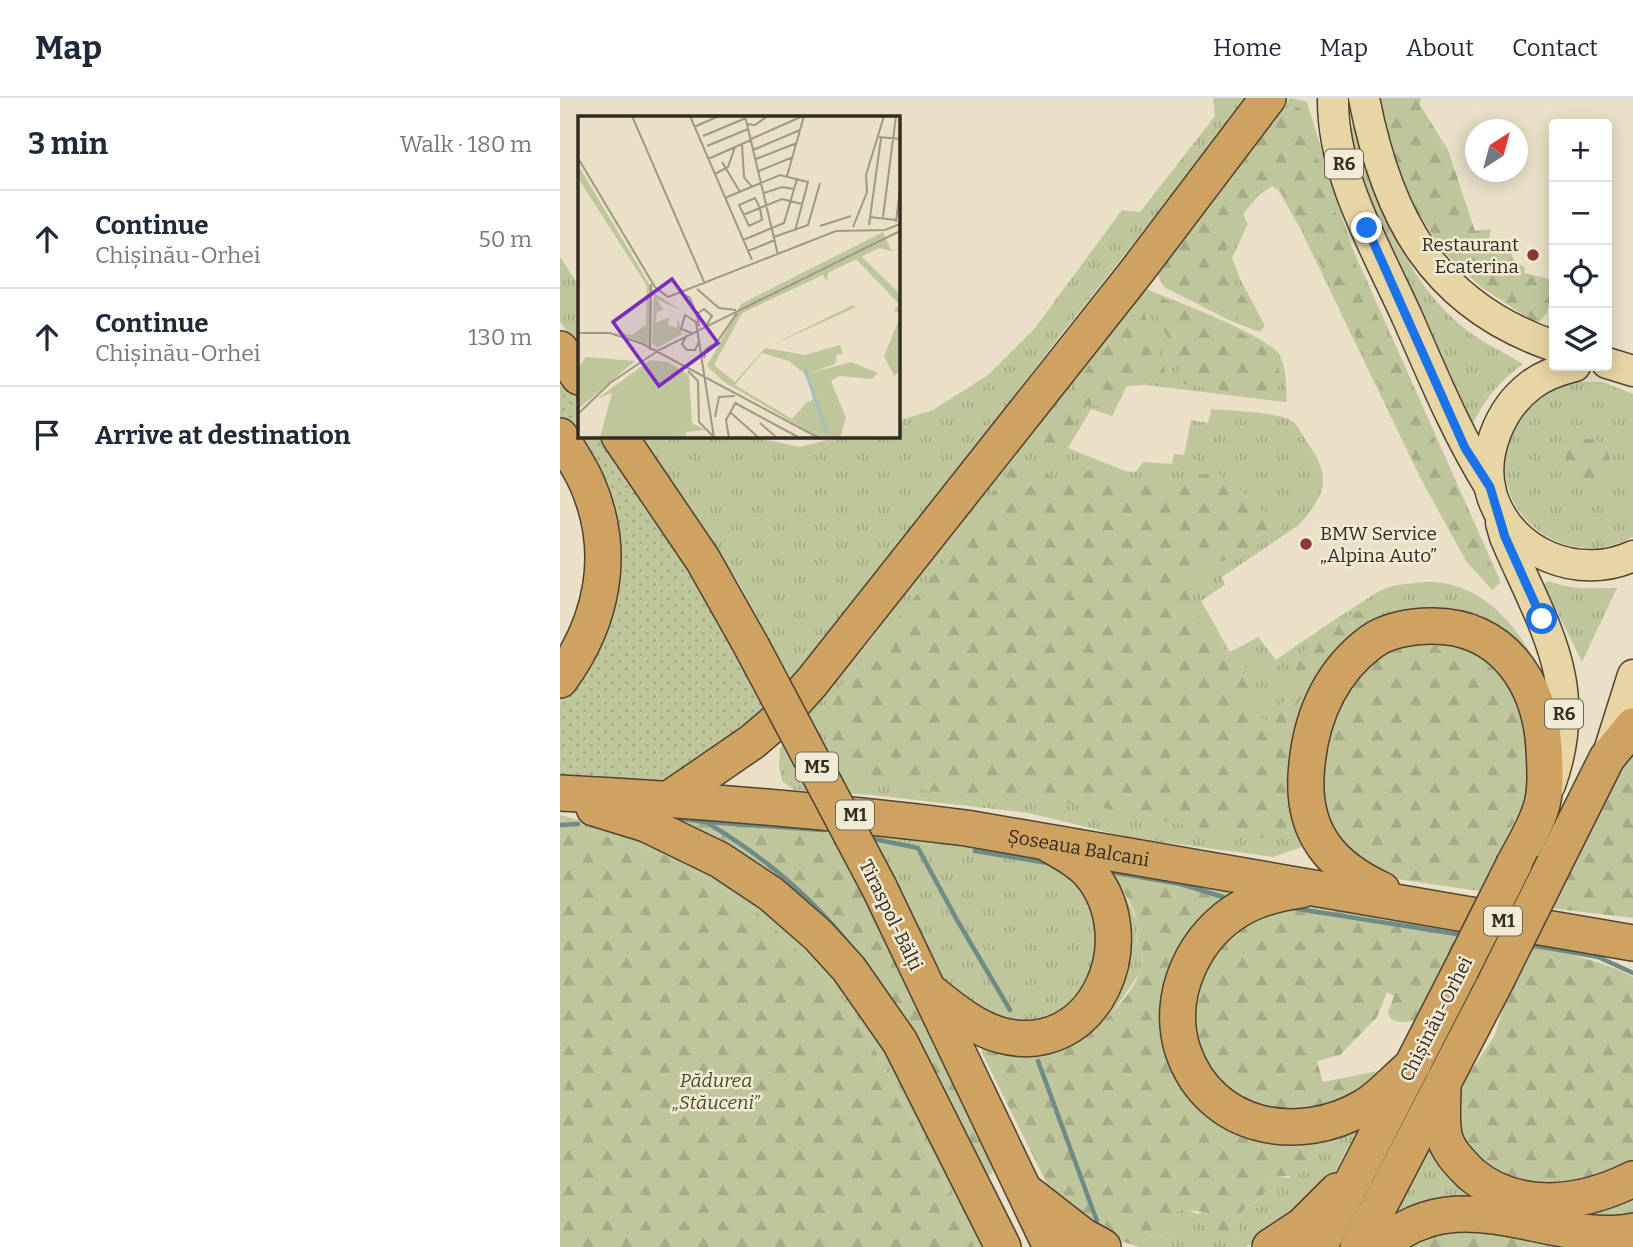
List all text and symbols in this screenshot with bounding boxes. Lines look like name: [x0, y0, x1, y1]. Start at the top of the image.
text: Map: [35, 28, 102, 68]
text: Home: [1213, 34, 1282, 62]
text: Map: [1320, 34, 1368, 62]
text: About: [1406, 34, 1474, 62]
text: Contact: [1512, 34, 1598, 62]
inset map: [578, 116, 900, 438]
north arrow: [1465, 119, 1528, 182]
map controls: [1549, 119, 1612, 371]
button: +: [1549, 119, 1612, 182]
text: 3 min: [28, 126, 108, 162]
text: Walk · 180 m: [400, 130, 532, 158]
road number: R6: [1325, 150, 1363, 178]
button: −: [1549, 182, 1612, 245]
text: Continue: [95, 210, 209, 241]
route end: [1351, 212, 1382, 243]
icon: ahead: [28, 220, 66, 258]
text: 50 m: [478, 225, 532, 253]
place label: Restaurant Ecaterina: [1421, 233, 1520, 278]
text: Chișinău-Orhei: [95, 241, 261, 269]
button: locate: [1549, 245, 1612, 308]
marker: Restaurant Ecaterina: [1525, 247, 1541, 263]
text: Continue: [95, 308, 209, 339]
button: layers: [1549, 308, 1612, 371]
icon: ahead: [28, 318, 66, 356]
text: 130 m: [468, 323, 532, 351]
text: Chișinău-Orhei: [95, 339, 261, 367]
icon: arrive: [28, 416, 66, 454]
text: Arrive at destination: [95, 420, 350, 451]
place label: BMW Service „Alpina Auto”: [1320, 522, 1437, 567]
marker: BMW Service „Alpina Auto”: [1298, 536, 1314, 552]
route start: [1526, 603, 1557, 634]
road number: R6: [1545, 700, 1583, 728]
road number: M5: [796, 752, 838, 782]
road number: M1: [836, 800, 874, 830]
street label: Șoseaua Balcani: [1006, 824, 1152, 871]
street label: Tiraspol-Bălți: [854, 856, 928, 974]
road number: M1: [1484, 906, 1522, 936]
street label: Chișinău-Orhei: [1395, 953, 1477, 1085]
park label: Pădurea „Stăuceni”: [671, 1069, 761, 1114]

